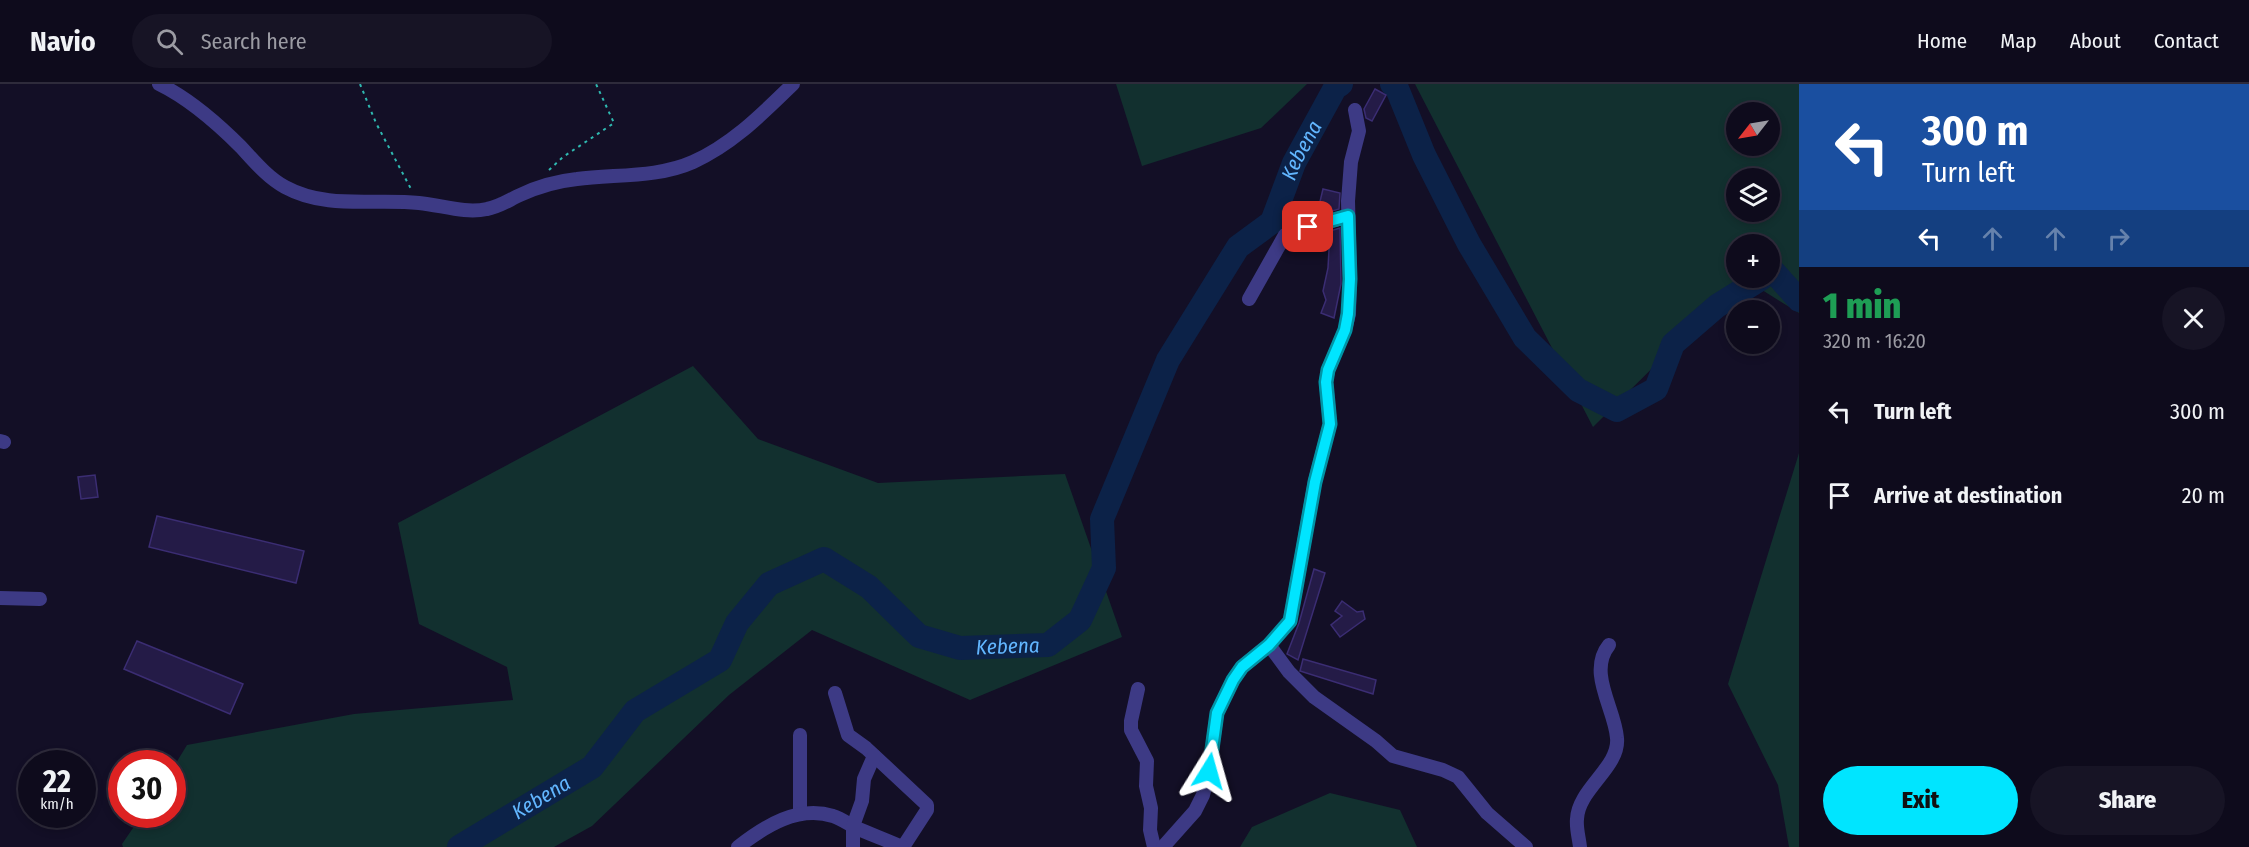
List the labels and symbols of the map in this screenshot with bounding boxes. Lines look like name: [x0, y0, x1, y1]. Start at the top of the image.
north arrow: [1726, 102, 1780, 156]
water label: Kebena: [1276, 116, 1328, 184]
pin: [1282, 201, 1333, 252]
water label: Kebena: [975, 632, 1040, 660]
position arrow: [1177, 739, 1241, 803]
speed limit sign: 30: [108, 750, 186, 828]
water label: Kebena: [507, 770, 575, 825]

